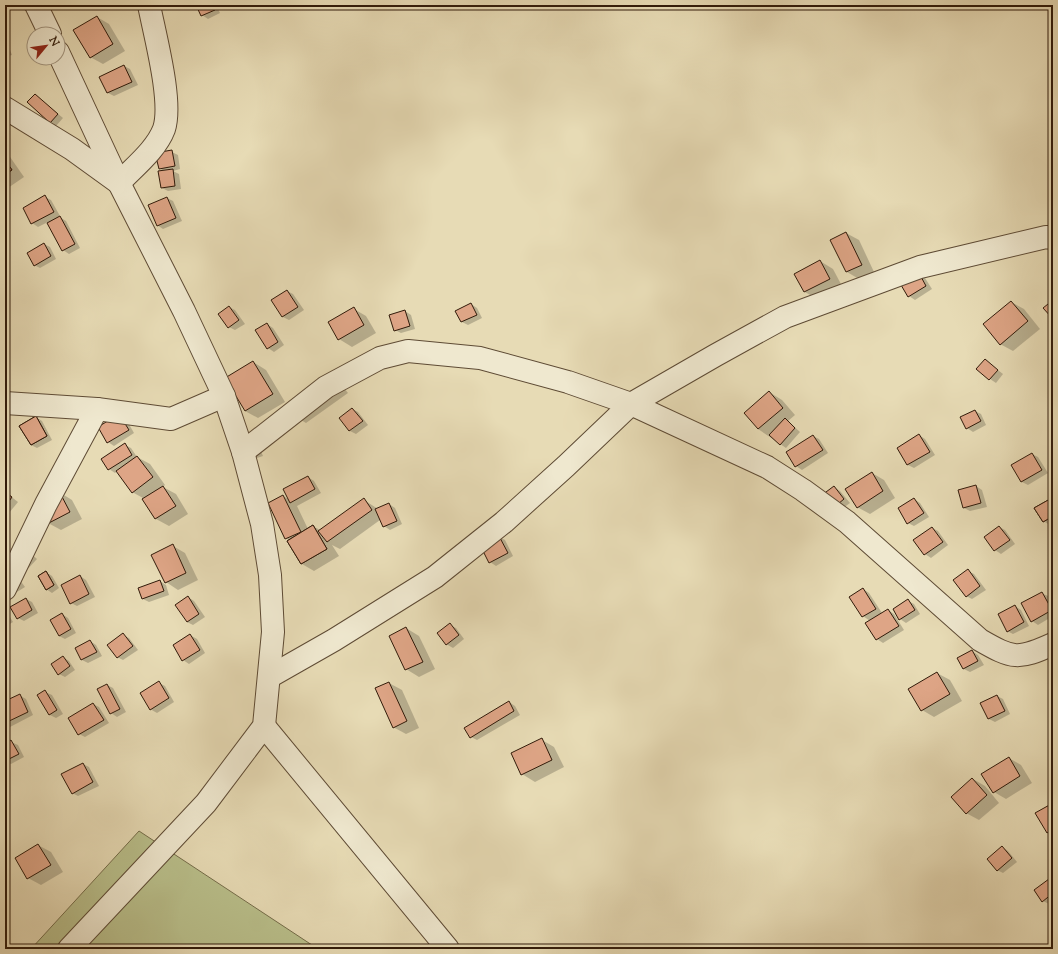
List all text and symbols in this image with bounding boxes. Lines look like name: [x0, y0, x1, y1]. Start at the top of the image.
north arrow: [26, 26, 66, 66]
text: N: [44, 33, 63, 50]

